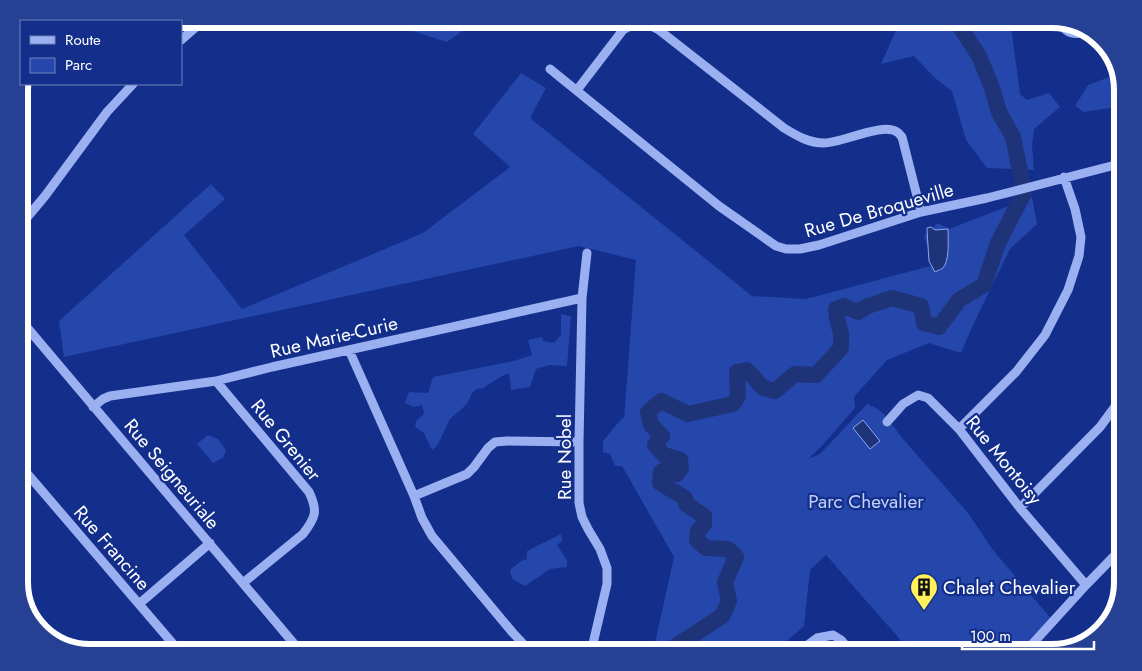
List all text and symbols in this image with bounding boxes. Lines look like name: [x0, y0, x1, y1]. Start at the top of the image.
legend: [20, 20, 182, 85]
text: Route: [65, 29, 101, 51]
text: Parc: [65, 54, 92, 76]
street label: Rue De Broqueville: [801, 176, 957, 244]
street label: Rue Marie-Curie: [268, 309, 401, 365]
street label: Rue Grenier: [245, 393, 328, 487]
street label: Rue Montoisy: [960, 410, 1049, 511]
street label: Rue Seigneuriale: [118, 413, 226, 535]
street label: Rue Nobel: [551, 414, 578, 500]
park label: Parc Chevalier: [808, 488, 924, 515]
street label: Rue Francine: [67, 500, 157, 597]
building icon: Chalet Chevalier: [909, 572, 939, 611]
place label: Chalet Chevalier: [943, 574, 1076, 601]
scale bar: [962, 618, 1094, 650]
text: 100 m: [970, 625, 1011, 647]

